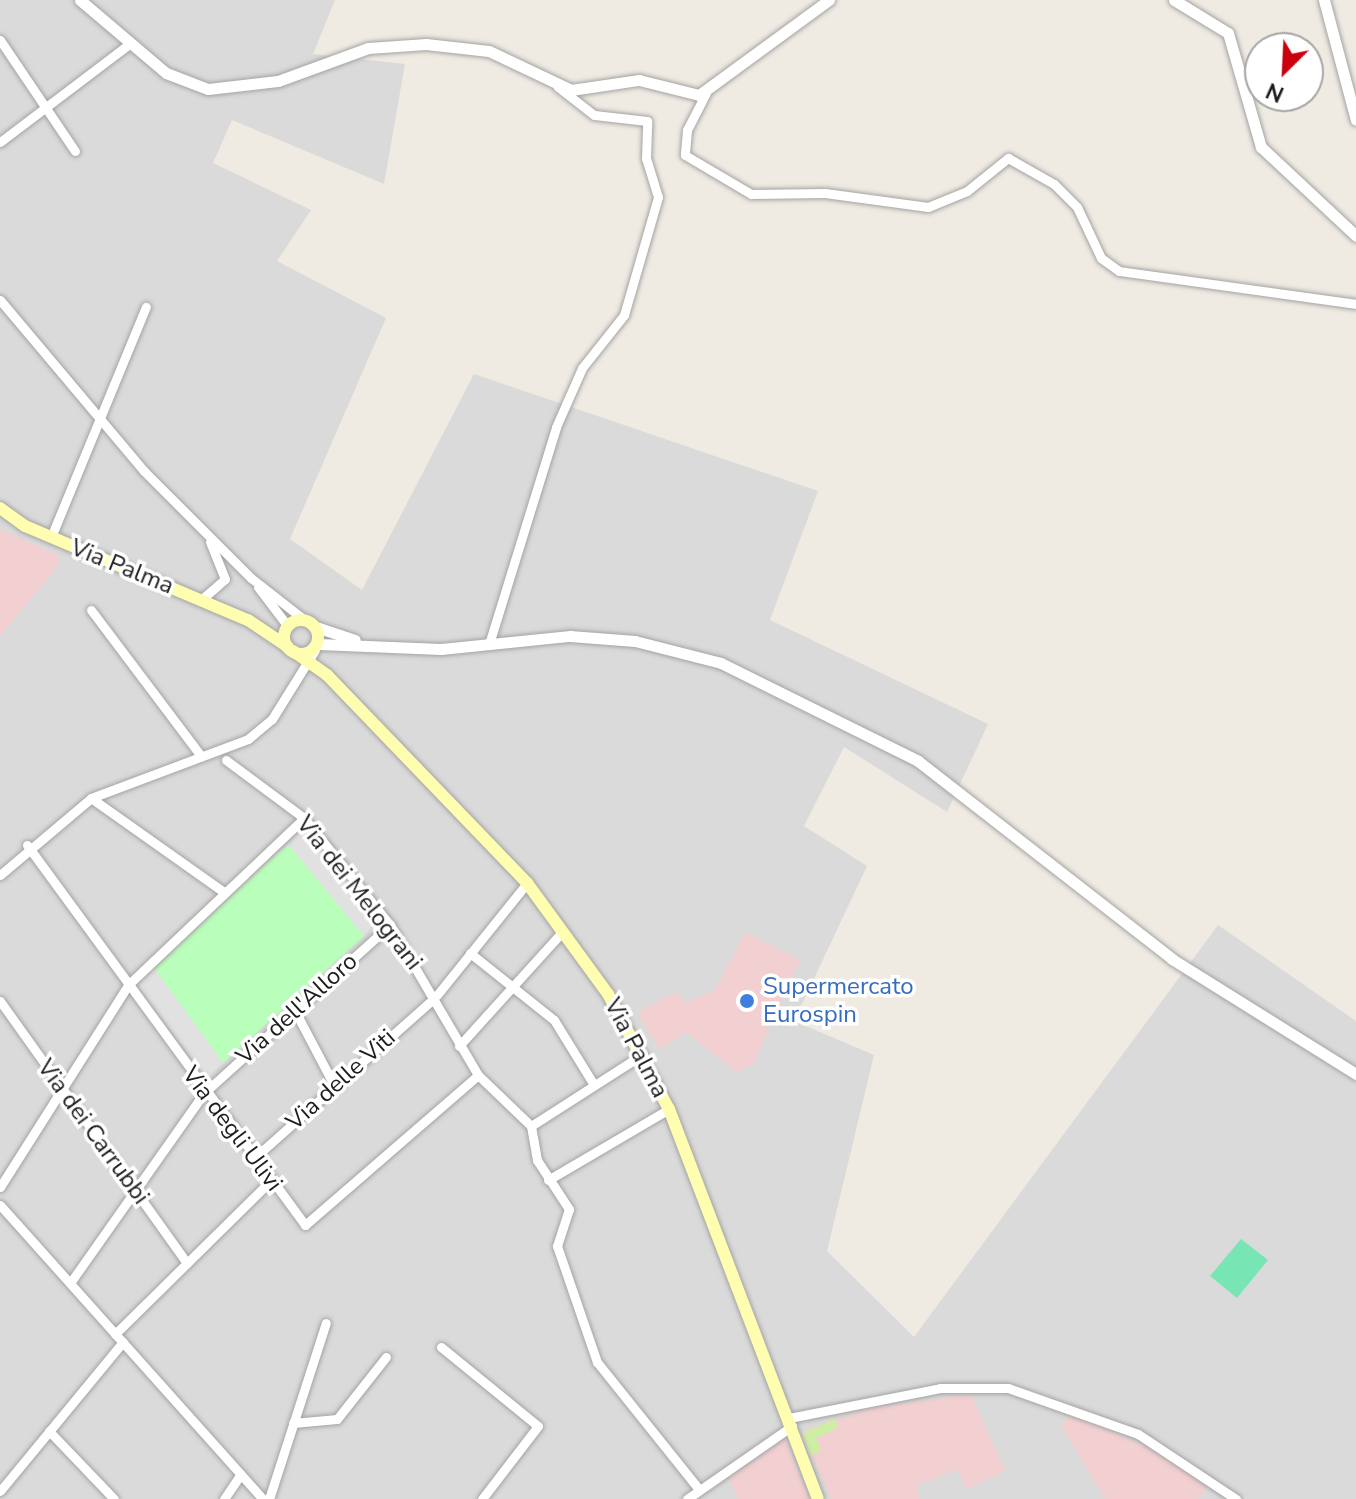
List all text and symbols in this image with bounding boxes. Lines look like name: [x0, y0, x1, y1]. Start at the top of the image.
north arrow: [1244, 32, 1324, 112]
text: N: [1261, 75, 1289, 109]
street label: Via Palma: [66, 533, 178, 601]
street label: Via dei Melograni: [290, 810, 428, 976]
street label: Via dell'Alloro: [230, 947, 364, 1071]
place label: Supermercato Eurospin: [763, 973, 914, 1029]
marker: Supermercato Eurospin: [738, 992, 756, 1010]
street label: Via Palma: [598, 993, 674, 1103]
street label: Via delle Viti: [281, 1024, 401, 1136]
street label: Via dei Carrubbi: [31, 1054, 155, 1210]
street label: Via degli Ulivi: [176, 1061, 288, 1197]

